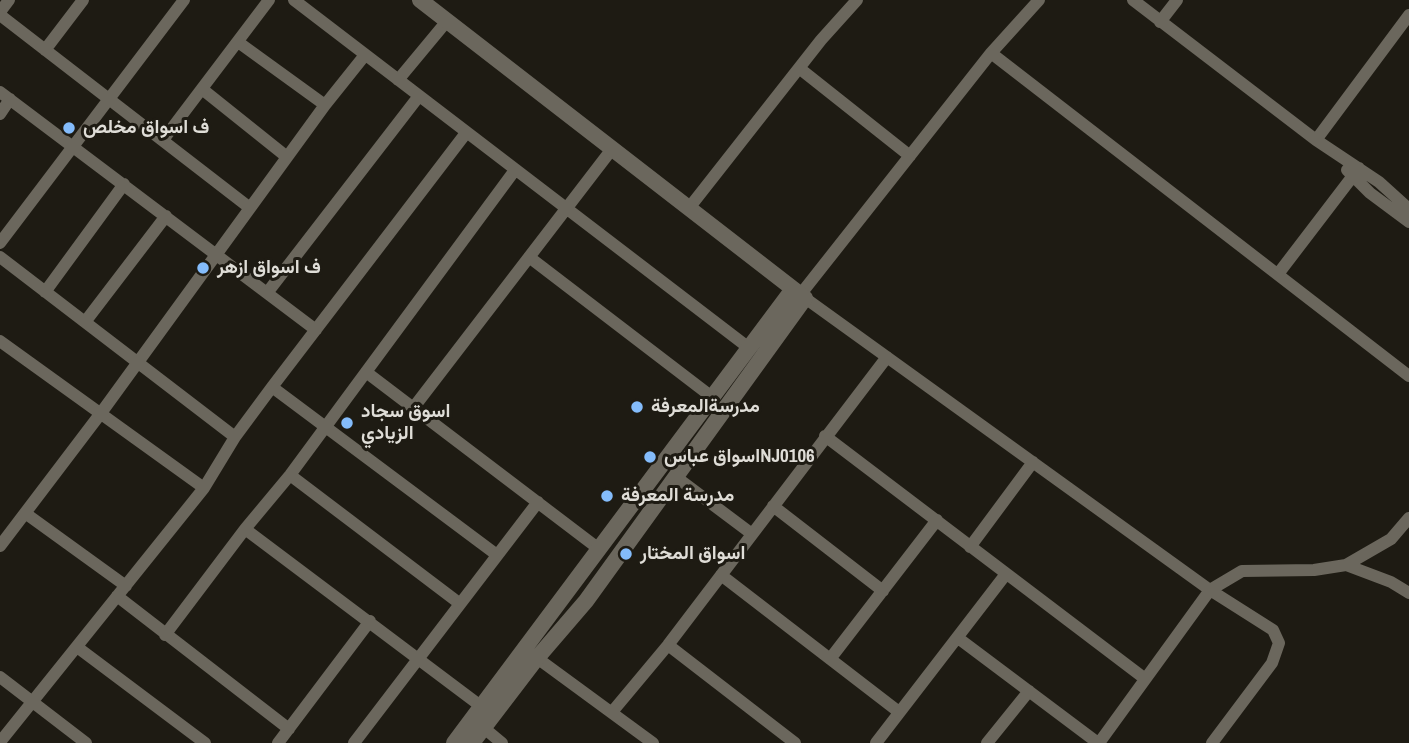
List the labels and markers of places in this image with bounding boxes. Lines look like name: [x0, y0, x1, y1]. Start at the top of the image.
place label: ف اسواق مخلص: [83, 117, 209, 139]
marker: ف اسواق مخلص: [61, 120, 77, 136]
place label: ف اسواق ازهر: [217, 257, 321, 279]
marker: ف اسواق ازهر: [195, 260, 211, 276]
place label: مدرسةالمعرفة: [651, 396, 760, 418]
marker: مدرسةالمعرفة: [629, 399, 645, 415]
place label: اسوق سجاد الزيادي: [361, 401, 450, 445]
marker: اسوق سجاد الزيادي: [339, 415, 355, 431]
place label: اسواق عباسNJ0106: [664, 446, 815, 468]
marker: اسواق عباسNJ0106: [642, 449, 658, 465]
place label: مدرسة المعرفة: [621, 485, 734, 507]
marker: مدرسة المعرفة: [599, 488, 615, 504]
place label: اسواق المختار: [640, 543, 745, 565]
marker: اسواق المختار: [618, 546, 634, 562]

